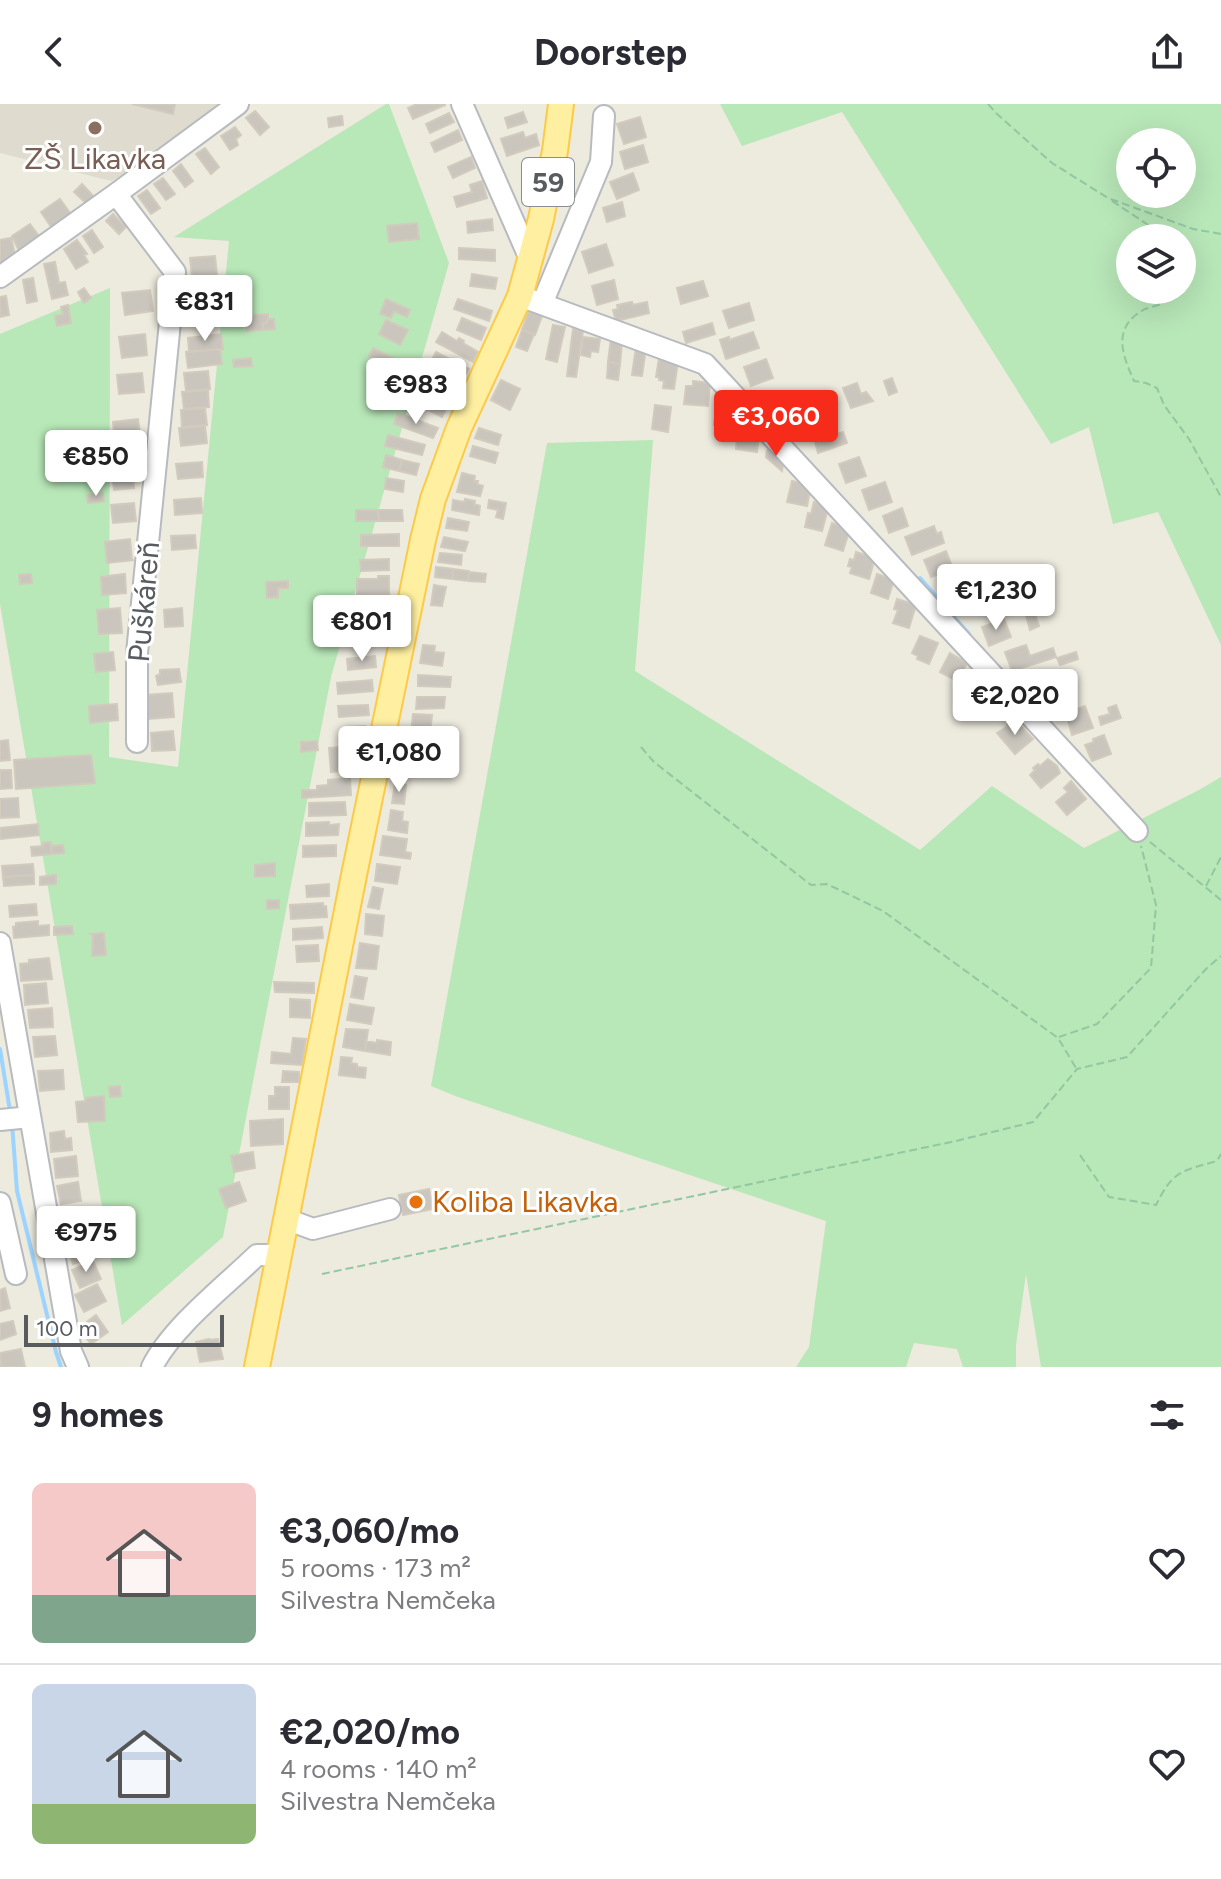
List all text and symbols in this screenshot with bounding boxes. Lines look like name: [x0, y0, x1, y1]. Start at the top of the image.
icon: back: [32, 30, 76, 74]
icon: share: [1145, 30, 1189, 74]
text: Doorstep: [534, 31, 687, 74]
marker: ZŠ Likavka: [86, 119, 104, 137]
map controls: [1116, 128, 1196, 304]
button: locate: [1116, 128, 1196, 208]
place label: ZŠ Likavka: [24, 140, 166, 177]
road number: 59: [522, 158, 574, 206]
button: layers: [1116, 224, 1196, 304]
pin: €831: [158, 275, 252, 343]
text: €831: [175, 285, 235, 317]
pin: €983: [369, 358, 463, 426]
text: €983: [384, 368, 448, 400]
pin: €3,060: [711, 390, 841, 458]
text: €3,060: [732, 400, 820, 432]
pin: €850: [49, 430, 143, 498]
text: €850: [63, 440, 129, 472]
street label: Puškáreň: [120, 540, 167, 664]
pin: €1,230: [931, 564, 1061, 632]
text: €1,230: [955, 574, 1037, 606]
pin: €801: [315, 595, 409, 663]
text: €801: [331, 605, 393, 637]
pin: €2,020: [950, 669, 1080, 737]
text: €2,020: [971, 679, 1059, 711]
pin: €1,080: [334, 726, 464, 794]
text: €1,080: [356, 736, 442, 768]
place label: Koliba Likavka: [432, 1183, 618, 1220]
marker: Koliba Likavka: [407, 1193, 425, 1211]
pin: €975: [39, 1206, 133, 1274]
text: €975: [55, 1216, 117, 1248]
scale bar: [24, 1311, 224, 1347]
text: 100 m: [36, 1315, 97, 1342]
icon: filters: [1145, 1393, 1189, 1437]
text: 9 homes: [32, 1395, 163, 1436]
text: €3,060/mo: [280, 1511, 459, 1552]
icon: home: [96, 1515, 192, 1611]
icon: heart: [1145, 1541, 1189, 1585]
text: 5 rooms · 173 m²: [280, 1552, 471, 1584]
text: Silvestra Nemčeka: [280, 1584, 496, 1616]
text: €2,020/mo: [280, 1712, 460, 1753]
icon: home: [96, 1716, 192, 1812]
icon: heart: [1145, 1742, 1189, 1786]
text: 4 rooms · 140 m²: [280, 1753, 477, 1785]
text: Silvestra Nemčeka: [280, 1785, 496, 1817]

